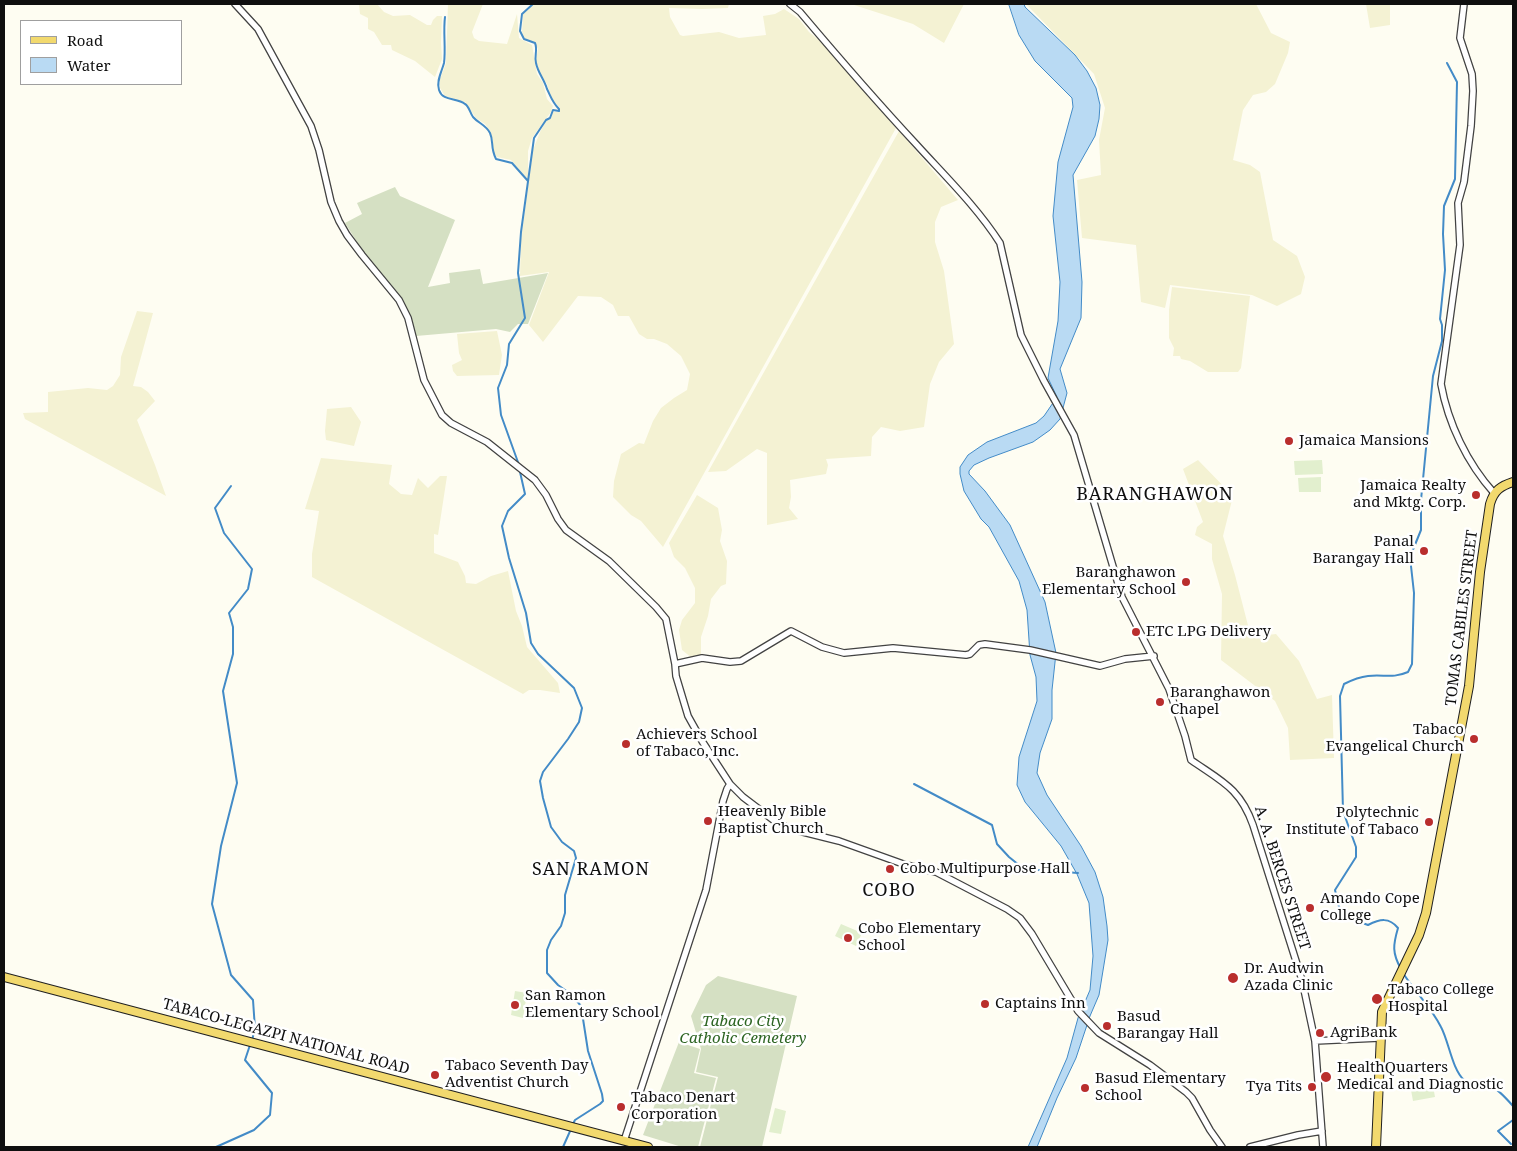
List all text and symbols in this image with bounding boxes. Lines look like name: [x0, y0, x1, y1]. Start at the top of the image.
legend: [20, 20, 182, 85]
text: Road: [67, 30, 103, 50]
text: Water: [67, 55, 110, 75]
place label: Jamaica Mansions: [1299, 432, 1429, 450]
marker: Jamaica Mansions: [1283, 435, 1295, 447]
place label: Jamaica Realty and Mktg. Corp.: [1353, 477, 1466, 512]
district label: BARANGHAWON: [1075, 484, 1235, 506]
marker: Jamaica Realty and Mktg. Corp.: [1470, 489, 1482, 501]
street label: TOMAS CABILES STREET: [1442, 529, 1482, 707]
place label: Panal Barangay Hall: [1313, 533, 1414, 568]
marker: Panal Barangay Hall: [1418, 545, 1430, 557]
place label: Baranghawon Elementary School: [1042, 564, 1176, 599]
marker: Baranghawon Elementary School: [1180, 576, 1192, 588]
place label: ETC LPG Delivery: [1146, 623, 1271, 641]
marker: ETC LPG Delivery: [1130, 626, 1142, 638]
place label: Baranghawon Chapel: [1170, 684, 1270, 719]
marker: Baranghawon Chapel: [1154, 696, 1166, 708]
place label: Tabaco Evangelical Church: [1326, 721, 1464, 756]
place label: Achievers School of Tabaco, Inc.: [636, 726, 757, 761]
marker: Tabaco Evangelical Church: [1468, 733, 1480, 745]
marker: Achievers School of Tabaco, Inc.: [620, 738, 632, 750]
place label: Heavenly Bible Baptist Church: [718, 803, 826, 838]
street label: A. A. BERCES STREET: [1250, 804, 1314, 952]
place label: Polytechnic Institute of Tabaco: [1286, 804, 1419, 839]
marker: Heavenly Bible Baptist Church: [702, 815, 714, 827]
marker: Polytechnic Institute of Tabaco: [1423, 816, 1435, 828]
district label: SAN RAMON: [531, 859, 651, 881]
place label: Cobo Multipurpose Hall: [900, 860, 1070, 878]
marker: Cobo Multipurpose Hall: [884, 863, 896, 875]
district label: COBO: [862, 880, 916, 902]
place label: Amando Cope College: [1320, 890, 1420, 925]
marker: Amando Cope College: [1304, 902, 1316, 914]
place label: Cobo Elementary School: [858, 920, 981, 955]
marker: Cobo Elementary School: [842, 932, 854, 944]
place label: Dr. Audwin Azada Clinic: [1244, 960, 1333, 995]
marker: Dr. Audwin Azada Clinic: [1226, 971, 1240, 985]
place label: Tabaco College Hospital: [1388, 981, 1494, 1016]
place label: San Ramon Elementary School: [525, 987, 659, 1022]
marker: Tabaco College Hospital: [1370, 992, 1384, 1006]
street label: TABACO-LEGAZPI NATIONAL ROAD: [161, 995, 411, 1079]
place label: Captains Inn: [995, 995, 1086, 1013]
marker: Captains Inn: [979, 998, 991, 1010]
marker: San Ramon Elementary School: [509, 999, 521, 1011]
place label: Basud Barangay Hall: [1117, 1008, 1218, 1043]
park label: Tabaco City Catholic Cemetery: [679, 1013, 807, 1048]
marker: Basud Barangay Hall: [1101, 1020, 1113, 1032]
place label: AgriBank: [1330, 1024, 1397, 1042]
marker: AgriBank: [1314, 1027, 1326, 1039]
place label: Tabaco Seventh Day Adventist Church: [445, 1057, 589, 1092]
place label: HealthQuarters Medical and Diagnostic: [1337, 1059, 1503, 1094]
marker: Tabaco Seventh Day Adventist Church: [429, 1069, 441, 1081]
place label: Basud Elementary School: [1095, 1070, 1226, 1105]
marker: HealthQuarters Medical and Diagnostic: [1319, 1070, 1333, 1084]
place label: Tya Tits: [1246, 1078, 1302, 1096]
marker: Tya Tits: [1306, 1081, 1318, 1093]
marker: Basud Elementary School: [1079, 1082, 1091, 1094]
place label: Tabaco Denart Corporation: [631, 1089, 735, 1124]
marker: Tabaco Denart Corporation: [615, 1101, 627, 1113]

